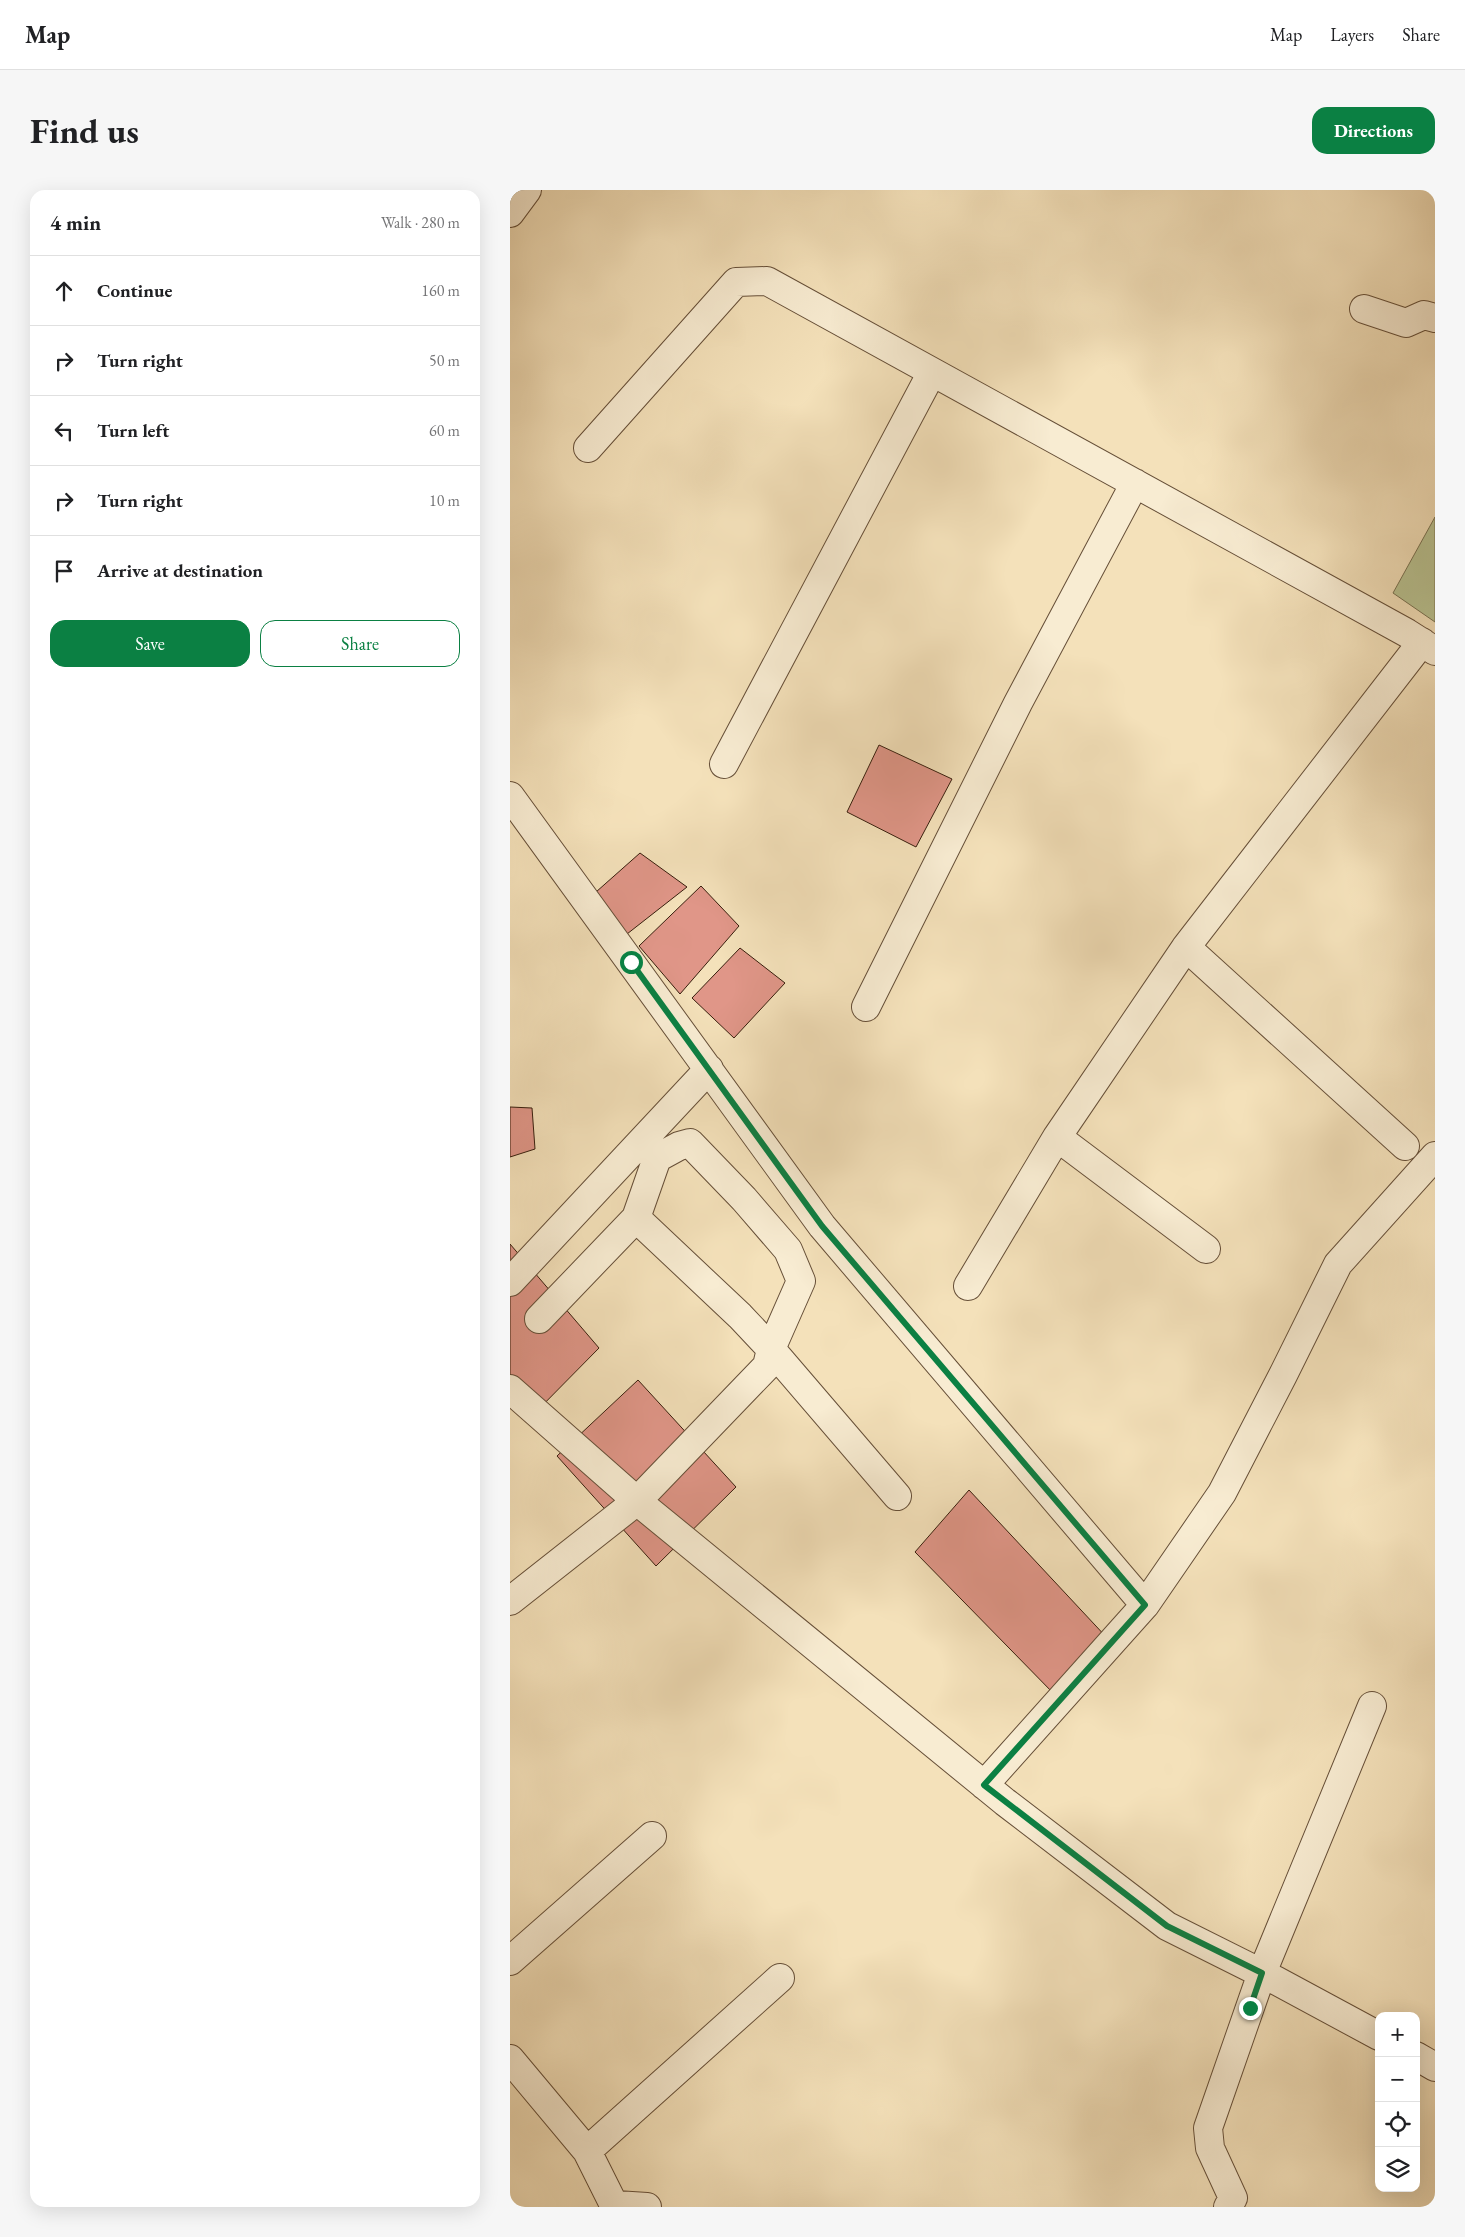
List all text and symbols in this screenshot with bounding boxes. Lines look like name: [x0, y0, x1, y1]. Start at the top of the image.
text: Map: [25, 19, 70, 50]
text: Map: [1270, 23, 1302, 46]
text: Layers: [1330, 23, 1374, 46]
text: Share: [1402, 23, 1440, 46]
button: Directions: [1312, 107, 1435, 154]
text: Find us: [30, 108, 139, 153]
text: 4 min: [50, 209, 101, 236]
text: Walk · 280 m: [381, 212, 460, 233]
icon: ahead: [50, 277, 78, 305]
text: Continue: [97, 278, 172, 303]
text: 160 m: [421, 280, 460, 301]
icon: right: [50, 347, 78, 375]
text: Turn right: [97, 348, 183, 373]
text: 50 m: [429, 350, 460, 371]
icon: left: [50, 417, 78, 445]
text: Turn left: [97, 418, 169, 443]
text: 60 m: [429, 420, 460, 441]
icon: right: [50, 487, 78, 515]
text: Turn right: [97, 488, 183, 513]
text: 10 m: [429, 490, 460, 511]
icon: arrive: [50, 557, 78, 585]
text: Arrive at destination: [97, 558, 263, 583]
button: Save: [50, 620, 250, 667]
button: Share: [260, 620, 460, 667]
route start: [620, 951, 643, 974]
route end: [1239, 1997, 1262, 2020]
map controls: [1375, 2012, 1420, 2192]
button: +: [1375, 2012, 1420, 2057]
button: −: [1375, 2057, 1420, 2102]
button: locate: [1375, 2102, 1420, 2147]
button: layers: [1375, 2147, 1420, 2192]

